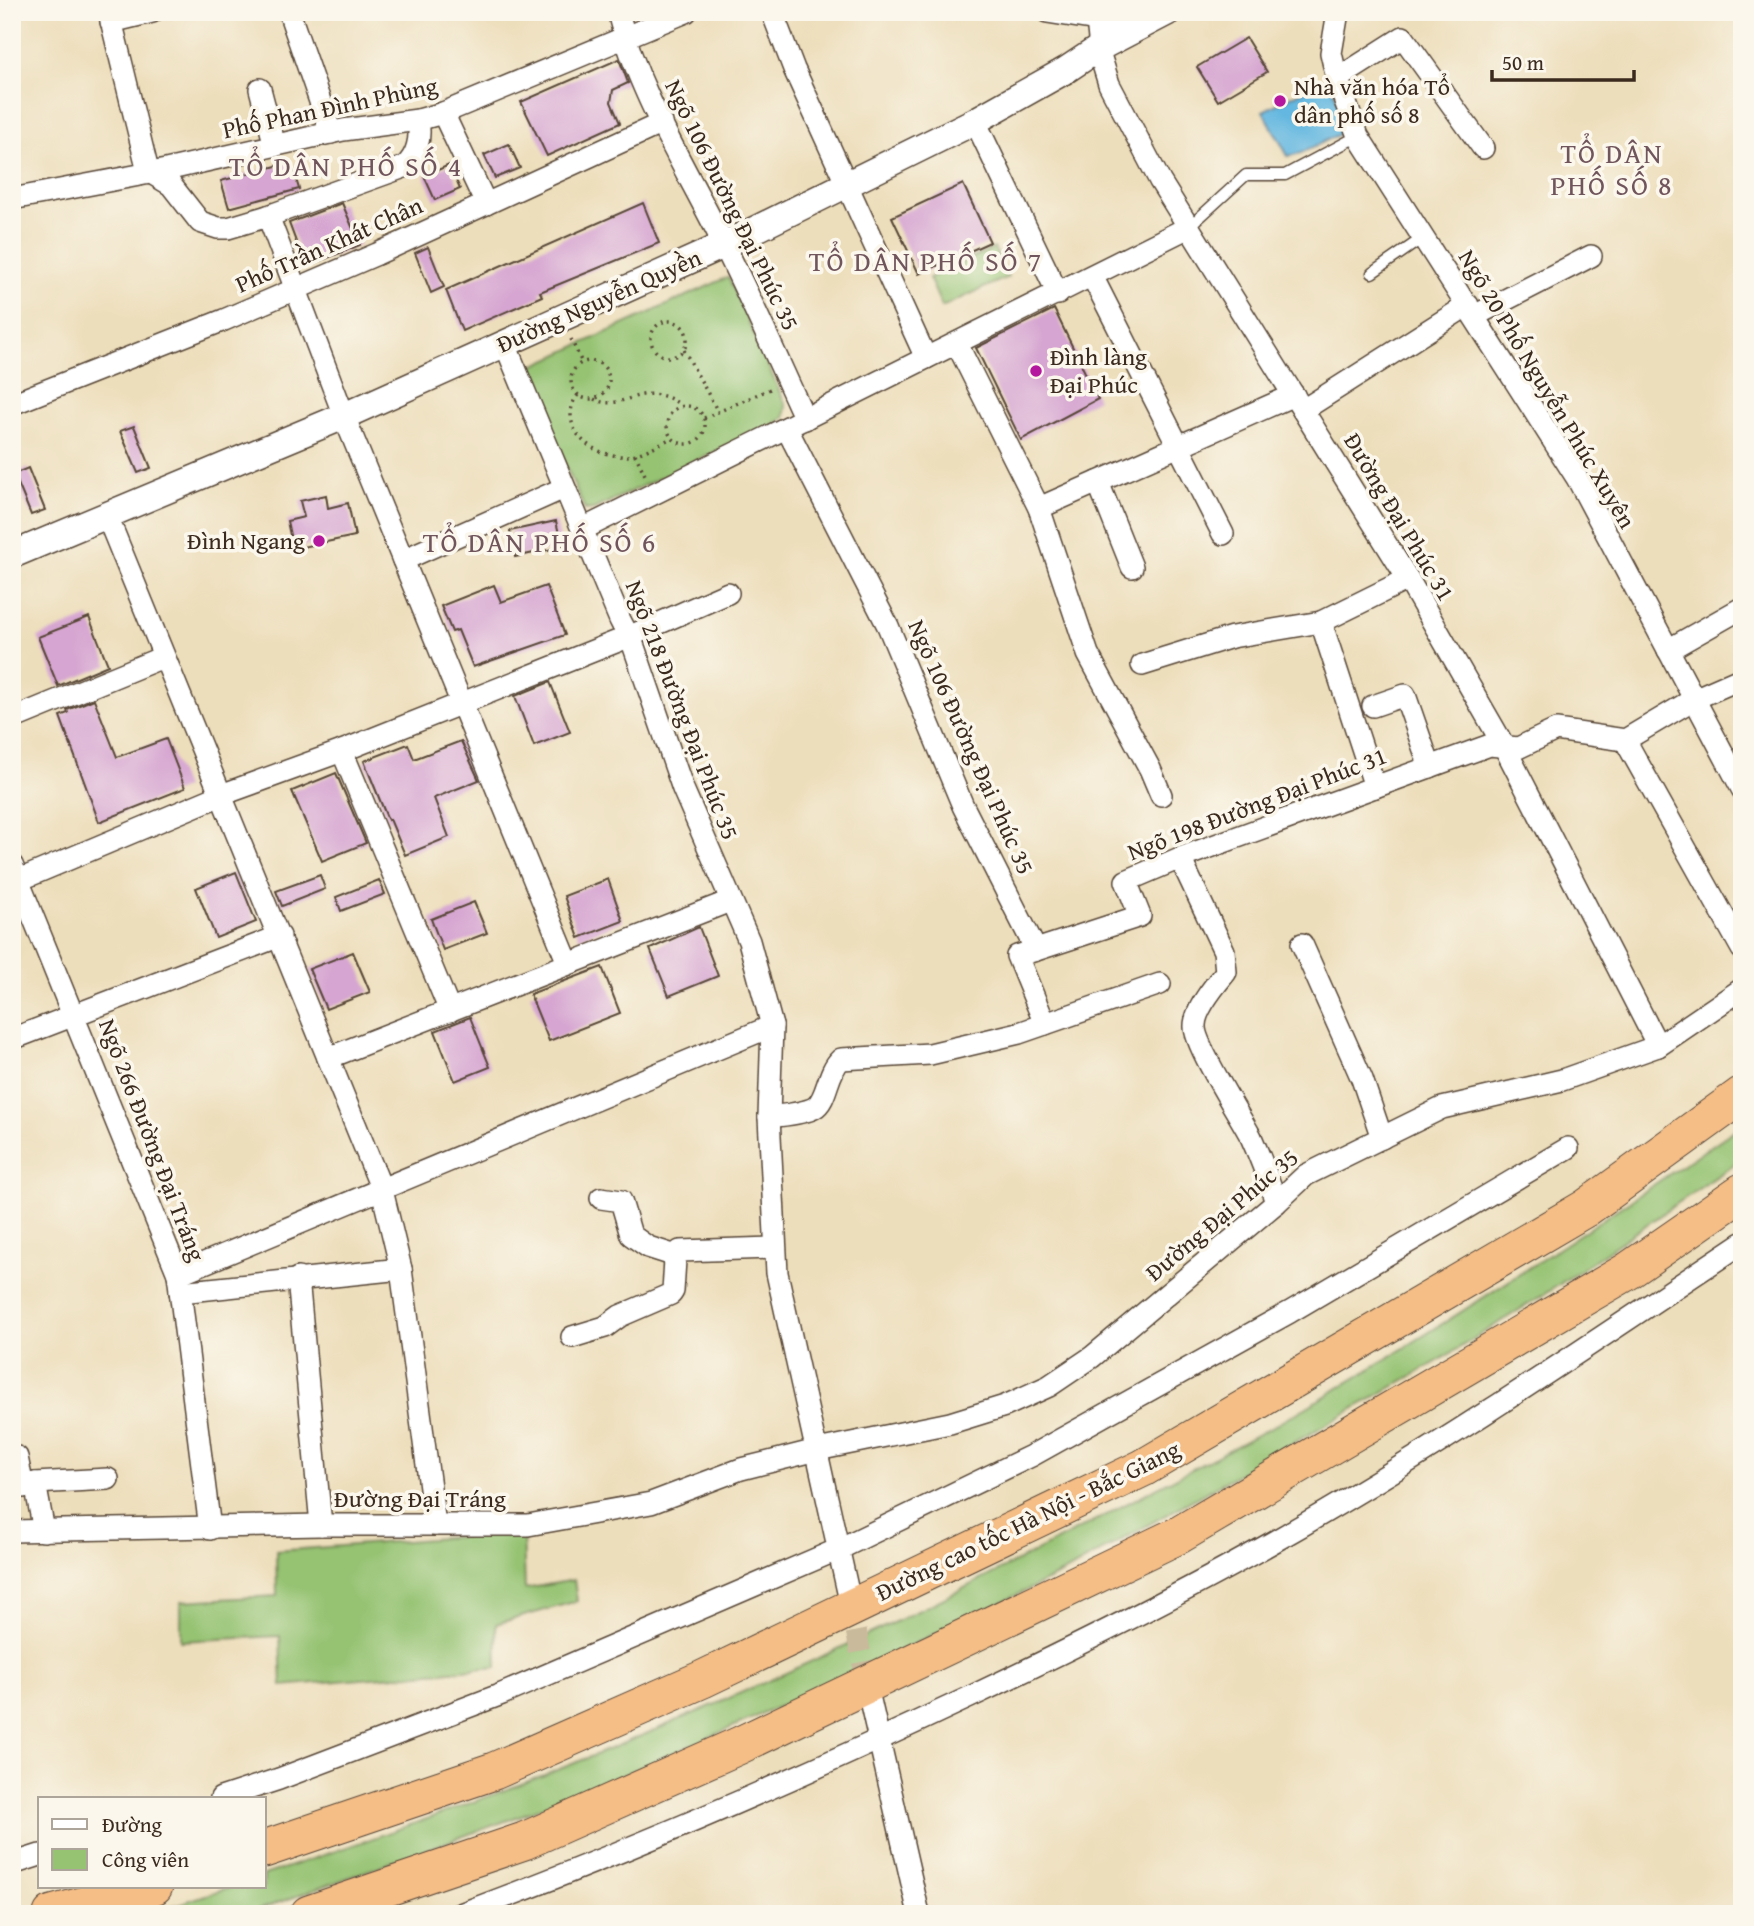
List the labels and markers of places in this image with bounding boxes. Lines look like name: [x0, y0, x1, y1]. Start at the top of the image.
place label: Nhà văn hóa Tổ dân phố số 8: [1294, 69, 1450, 132]
marker: Nhà văn hóa Tổ dân phố số 8: [1272, 93, 1288, 109]
place label: Đình làng Đại Phúc: [1050, 339, 1147, 402]
marker: Đình làng Đại Phúc: [1028, 363, 1044, 379]
place label: Đình Ngang: [187, 523, 305, 558]
marker: Đình Ngang: [311, 533, 327, 549]

